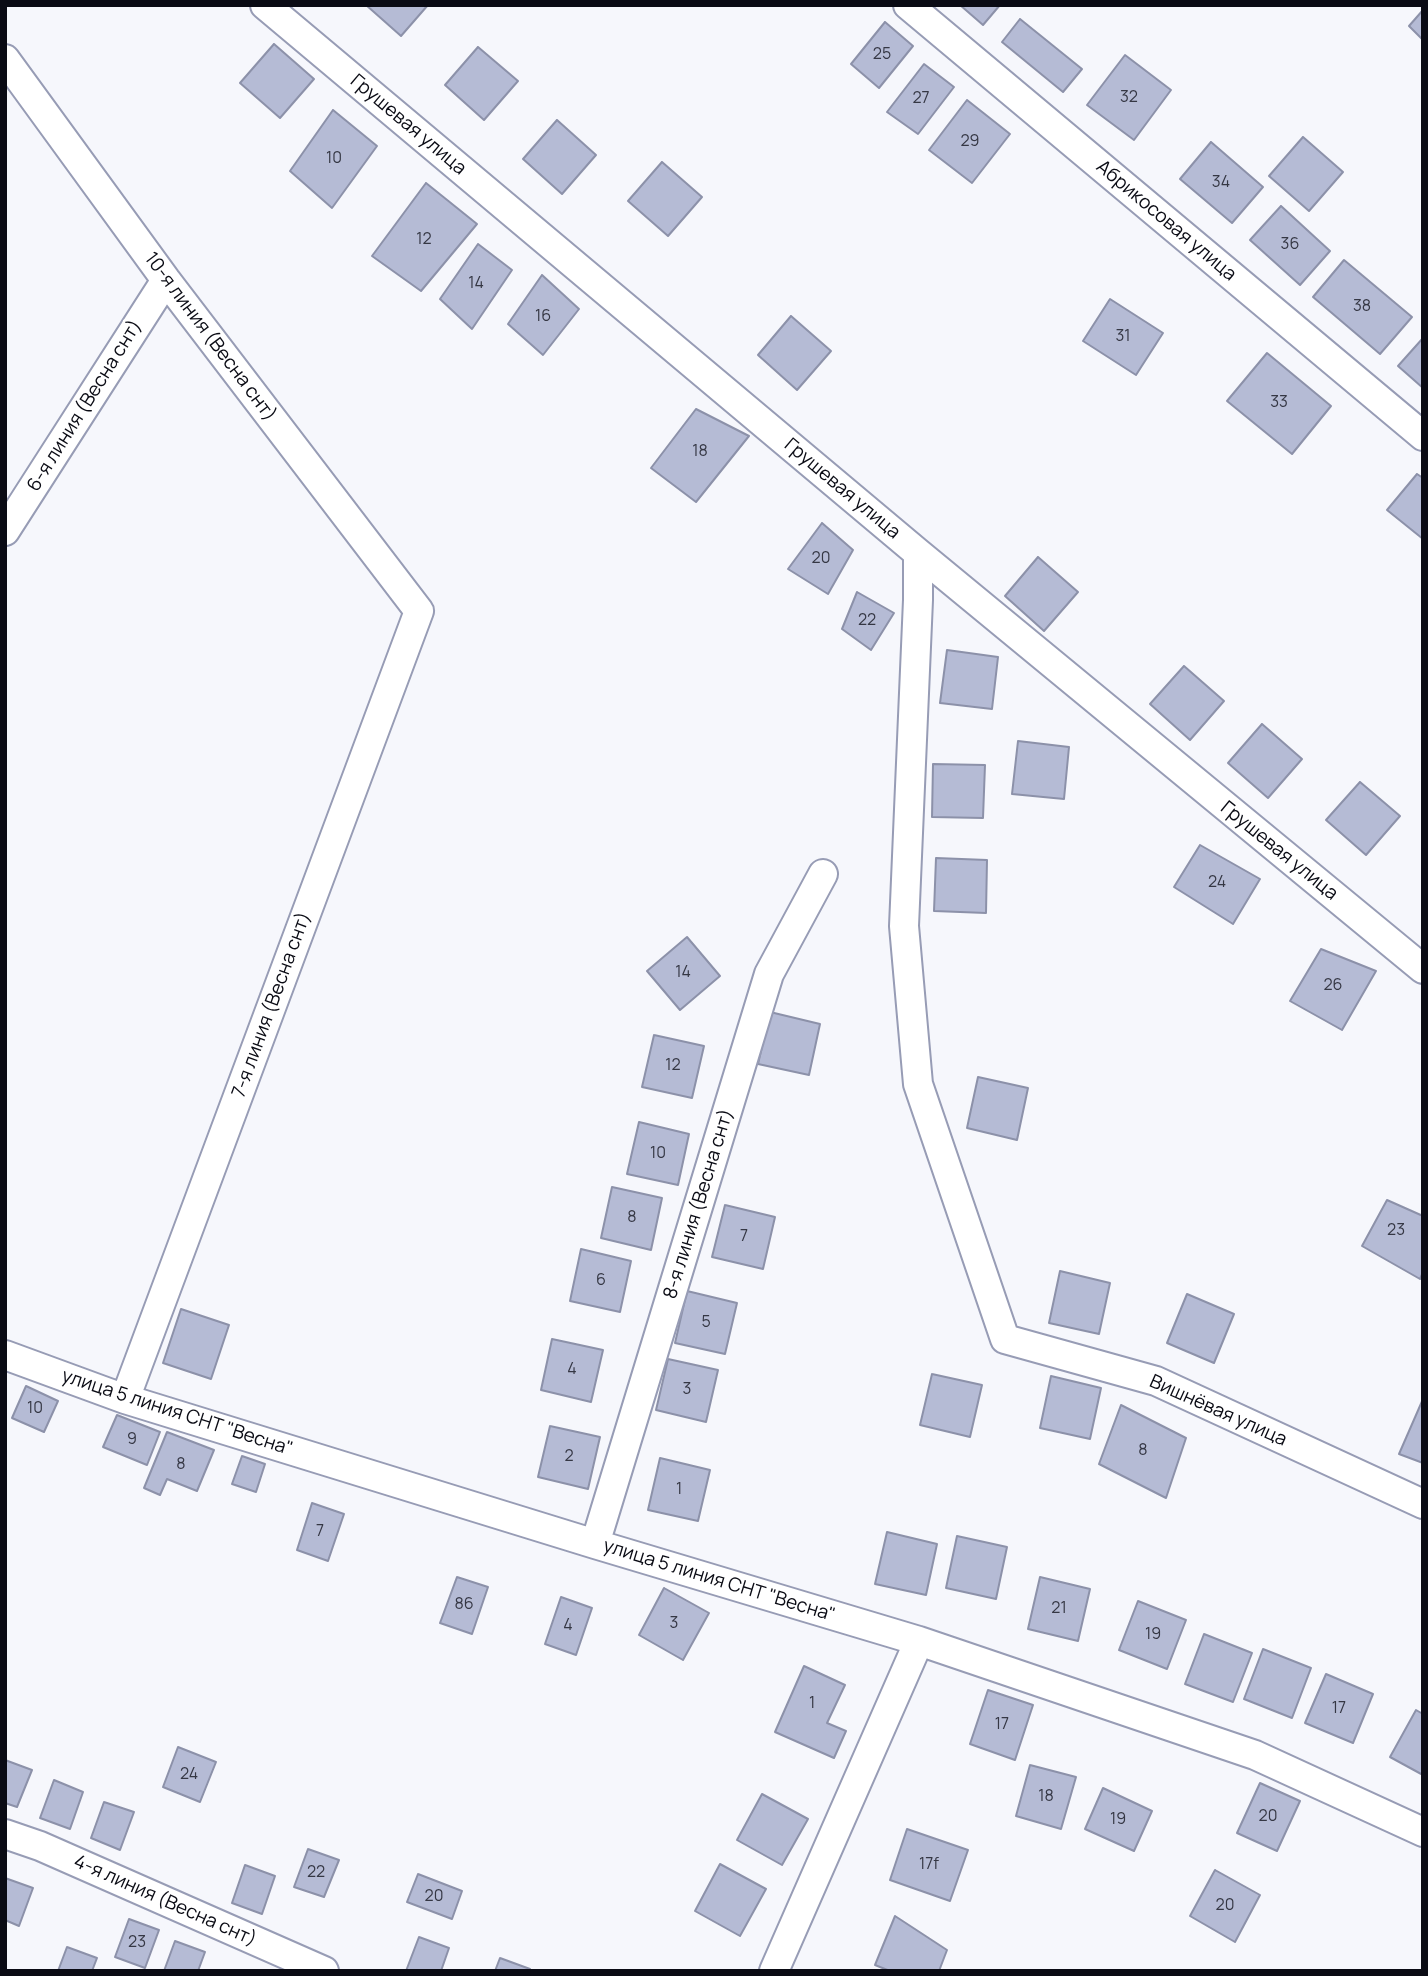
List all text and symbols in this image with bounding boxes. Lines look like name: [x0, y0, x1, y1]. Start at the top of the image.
house number: 25: [873, 45, 891, 65]
street label: Грушевая улица: [345, 70, 471, 180]
house number: 32: [1120, 88, 1138, 108]
house number: 27: [912, 89, 930, 109]
house number: 29: [960, 132, 980, 152]
house number: 10: [326, 149, 342, 169]
street label: Абрикосовая улица: [1091, 156, 1241, 286]
house number: 34: [1212, 173, 1230, 193]
house number: 12: [416, 230, 432, 250]
house number: 36: [1281, 235, 1299, 255]
street label: 10-я линия (Весна снт): [139, 248, 281, 426]
house number: 14: [468, 274, 484, 294]
house number: 38: [1353, 297, 1371, 317]
house number: 16: [535, 307, 551, 327]
street label: 6-я линия (Весна снт): [23, 316, 147, 496]
house number: 31: [1115, 327, 1131, 347]
house number: 33: [1270, 393, 1288, 413]
street label: Грушевая улица: [779, 434, 905, 544]
house number: 18: [692, 442, 708, 462]
house number: 20: [812, 549, 830, 569]
house number: 22: [858, 611, 876, 631]
street label: Грушевая улица: [1216, 797, 1342, 905]
house number: 24: [1208, 873, 1226, 893]
street label: 7-я линия (Весна снт): [228, 909, 316, 1101]
house number: 14: [675, 963, 691, 983]
house number: 26: [1323, 976, 1343, 996]
house number: 12: [665, 1056, 681, 1076]
street label: 8-я линия (Весна снт): [659, 1106, 739, 1302]
house number: 10: [650, 1144, 666, 1164]
house number: 8: [627, 1208, 637, 1228]
house number: 23: [1387, 1221, 1405, 1241]
house number: 7: [740, 1227, 748, 1247]
house number: 6: [596, 1271, 606, 1291]
house number: 5: [701, 1313, 711, 1333]
house number: 4: [567, 1360, 577, 1380]
street label: улица 5 линия СНТ "Весна": [59, 1365, 295, 1461]
street label: Вишнёвая улица: [1146, 1371, 1290, 1451]
house number: 3: [683, 1380, 691, 1400]
house number: 10: [27, 1399, 43, 1419]
house number: 9: [127, 1430, 137, 1450]
house number: 8: [1138, 1441, 1148, 1461]
house number: 2: [564, 1447, 574, 1467]
house number: 8: [176, 1455, 186, 1475]
house number: 1: [676, 1480, 682, 1500]
house number: 7: [316, 1522, 324, 1542]
street label: улица 5 линия СНТ "Весна": [600, 1535, 838, 1627]
house number: 86: [454, 1595, 474, 1615]
house number: 21: [1051, 1599, 1067, 1619]
house number: 3: [670, 1614, 678, 1634]
house number: 4: [563, 1616, 573, 1636]
house number: 19: [1145, 1625, 1161, 1645]
house number: 1: [809, 1694, 815, 1714]
house number: 17: [1332, 1699, 1346, 1719]
house number: 17: [995, 1715, 1009, 1735]
house number: 24: [180, 1765, 198, 1785]
house number: 18: [1038, 1787, 1054, 1807]
house number: 20: [1259, 1807, 1277, 1827]
house number: 19: [1110, 1810, 1126, 1830]
street label: 4-я линия (Весна снт): [70, 1850, 260, 1952]
house number: 17f: [919, 1855, 939, 1875]
house number: 22: [307, 1863, 325, 1883]
house number: 20: [425, 1887, 443, 1907]
house number: 20: [1216, 1896, 1234, 1916]
house number: 23: [128, 1933, 146, 1953]

